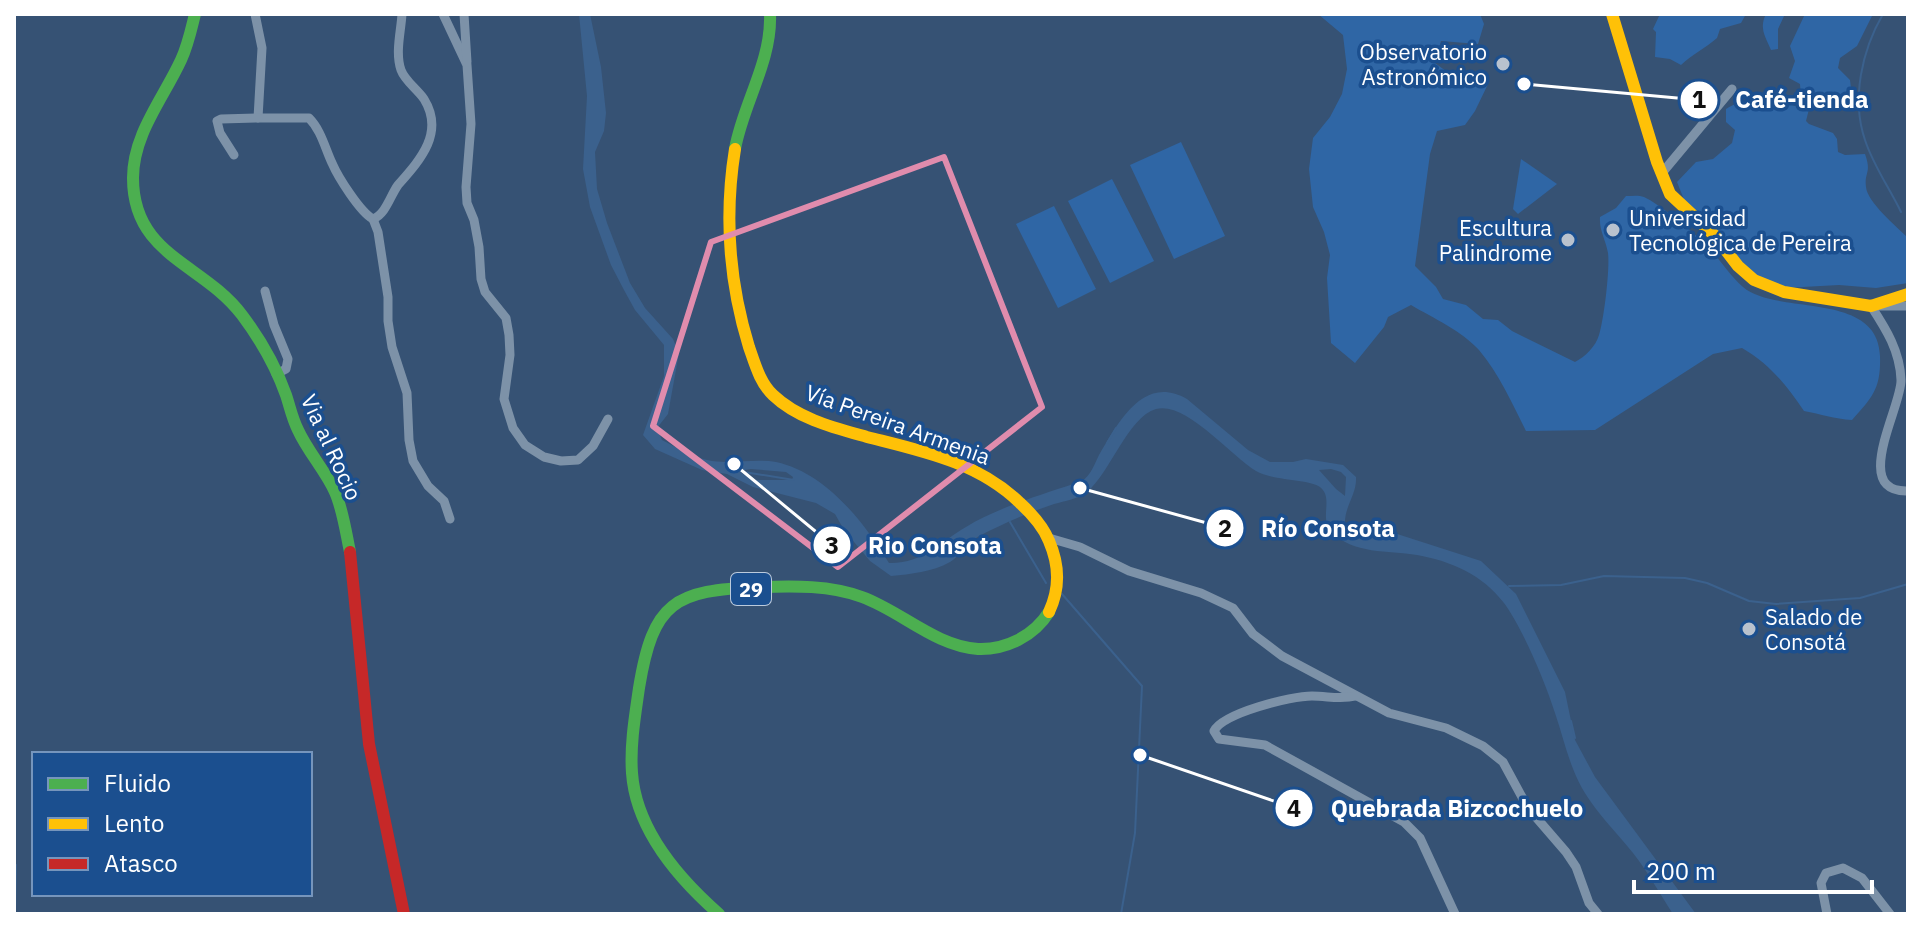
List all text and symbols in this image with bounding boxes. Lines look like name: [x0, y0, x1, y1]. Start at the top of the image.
place label: Observatorio Astronómico: [1359, 37, 1487, 91]
marker: Observatorio Astronómico: [1494, 55, 1512, 73]
callout: Café-tienda: [1679, 76, 1884, 124]
text: 1: [1692, 83, 1706, 115]
text: Café-tienda: [1735, 83, 1869, 115]
place label: Universidad Tecnológica de Pereira: [1629, 203, 1852, 257]
place label: Escultura Palindrome: [1439, 213, 1552, 267]
marker: Universidad Tecnológica de Pereira: [1604, 221, 1622, 239]
marker: Escultura Palindrome: [1559, 231, 1577, 249]
street label: Vía Pereira Armenia: [802, 377, 995, 471]
street label: Via al Rocio: [295, 389, 369, 505]
callout: Río Consota: [1205, 504, 1411, 552]
text: 2: [1218, 512, 1232, 544]
text: Río Consota: [1261, 512, 1395, 544]
callout: Rio Consota: [812, 521, 1018, 569]
text: 3: [825, 529, 839, 561]
text: Rio Consota: [868, 529, 1002, 561]
road number: 29: [731, 573, 771, 605]
place label: Salado de Consotá: [1765, 602, 1862, 656]
marker: Salado de Consotá: [1740, 620, 1758, 638]
legend: [32, 752, 312, 896]
text: Fluido: [104, 767, 171, 799]
callout: Quebrada Bizcochuelo: [1274, 784, 1599, 832]
text: 4: [1287, 792, 1301, 824]
text: Quebrada Bizcochuelo: [1331, 792, 1583, 824]
text: Lento: [104, 807, 164, 839]
scale bar: [1634, 844, 1872, 894]
text: Atasco: [104, 847, 178, 879]
text: 200 m: [1646, 855, 1716, 887]

